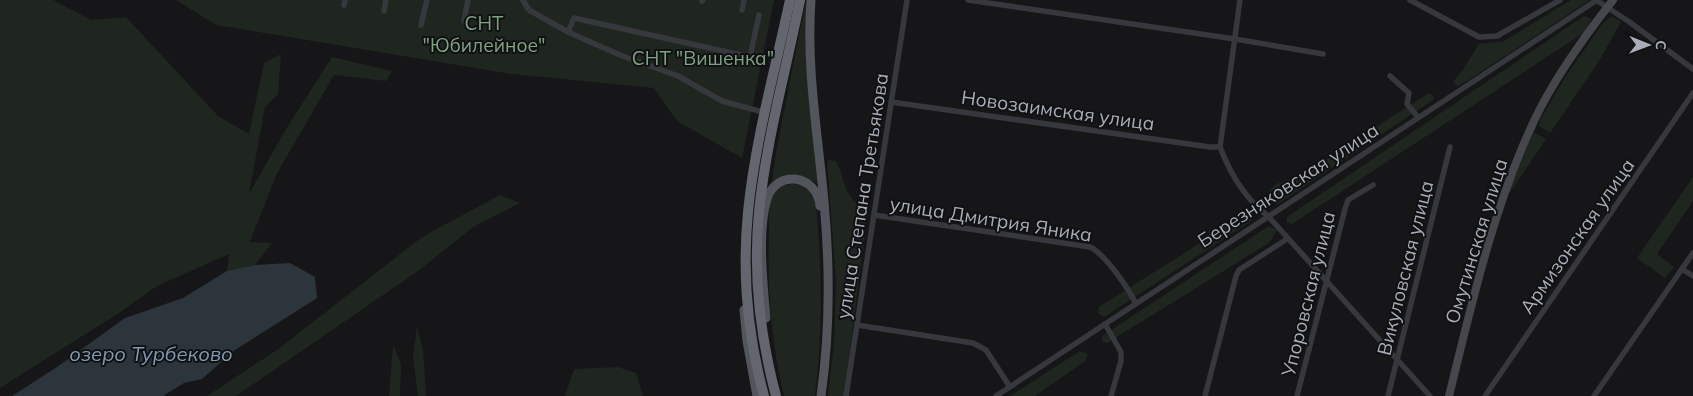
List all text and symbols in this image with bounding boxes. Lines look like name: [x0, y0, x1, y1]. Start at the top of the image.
park label: СНТ "Юбилейное": [423, 11, 545, 57]
north arrow: [1623, 20, 1673, 70]
text: С: [1652, 40, 1670, 50]
park label: СНТ "Вишенка": [632, 46, 774, 70]
street label: улица Степана Третьякова: [831, 71, 893, 321]
street label: Новозаимская улица: [960, 85, 1156, 135]
street label: Березняковская улица: [1193, 117, 1383, 253]
street label: Армизонская улица: [1514, 154, 1640, 318]
street label: Омутинская улица: [1439, 156, 1513, 326]
street label: Викуловская улица: [1372, 178, 1438, 358]
street label: улица Дмитрия Яника: [888, 191, 1094, 247]
street label: Упоровская улица: [1276, 209, 1340, 380]
water label: озеро Турбеково: [69, 341, 233, 366]

